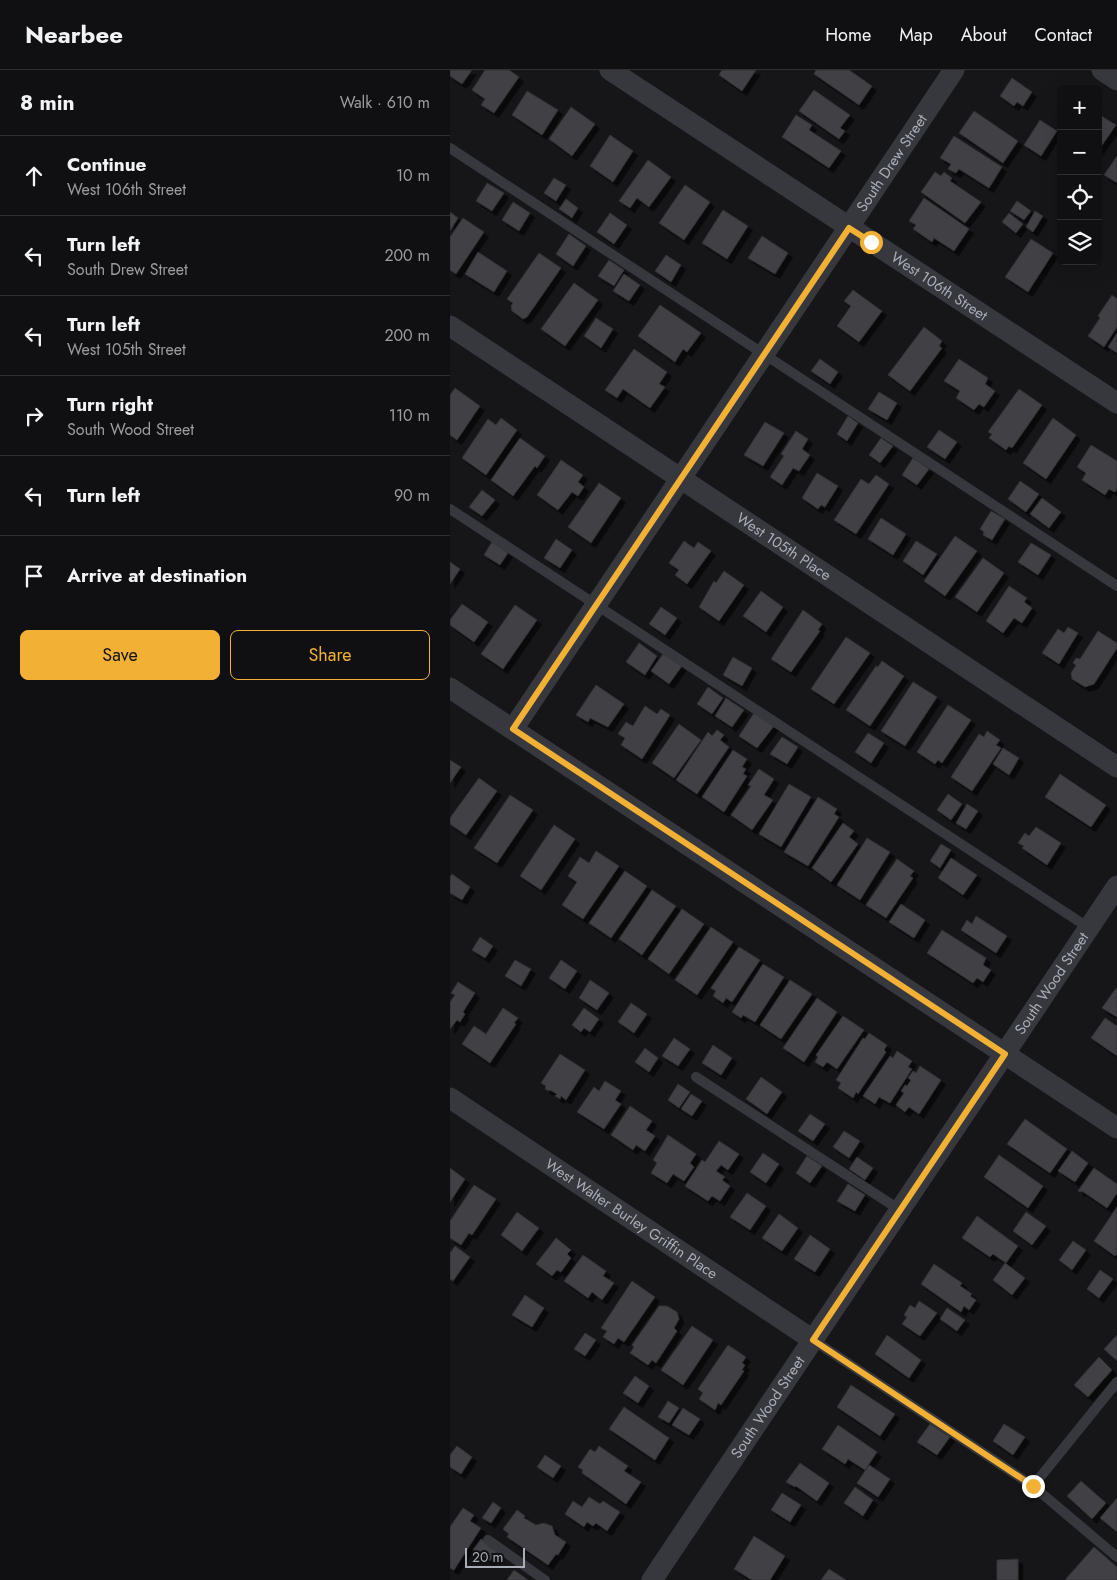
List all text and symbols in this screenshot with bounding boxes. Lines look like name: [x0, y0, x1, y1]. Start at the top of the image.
text: Nearbee: [25, 17, 123, 52]
text: Home: [825, 22, 871, 48]
text: Map: [899, 22, 933, 48]
text: About: [961, 22, 1006, 48]
text: Contact: [1034, 22, 1092, 48]
map controls: [1057, 85, 1102, 265]
button: +: [1057, 85, 1102, 130]
text: 8 min: [20, 88, 75, 118]
text: Walk · 610 m: [340, 91, 430, 114]
street label: South Drew Street: [851, 109, 933, 216]
button: −: [1057, 130, 1102, 175]
text: Continue: [67, 151, 146, 178]
icon: ahead: [20, 162, 48, 190]
text: 10 m: [396, 164, 430, 187]
button: locate: [1057, 175, 1102, 220]
text: West 106th Street: [67, 178, 186, 201]
button: layers: [1057, 220, 1102, 265]
text: Turn left: [67, 231, 140, 258]
route start: [860, 231, 883, 254]
icon: left: [20, 242, 48, 270]
text: 200 m: [384, 244, 430, 267]
street label: West 106th Street: [887, 246, 992, 326]
text: South Drew Street: [67, 258, 188, 281]
text: Turn left: [67, 311, 140, 338]
icon: left: [20, 322, 48, 350]
text: 200 m: [384, 324, 430, 347]
text: West 105th Street: [67, 338, 186, 361]
text: Turn right: [67, 391, 153, 418]
icon: right: [20, 402, 48, 430]
text: 110 m: [389, 404, 430, 427]
text: South Wood Street: [67, 418, 194, 441]
icon: left: [20, 482, 48, 510]
text: Turn left: [67, 482, 140, 509]
text: 90 m: [394, 484, 430, 507]
street label: West 105th Place: [732, 507, 836, 586]
icon: arrive: [20, 562, 48, 590]
text: Arrive at destination: [67, 562, 247, 589]
button: Save: [20, 630, 220, 680]
button: Share: [230, 630, 430, 680]
street label: South Wood Street: [1009, 928, 1094, 1039]
street label: West Walter Burley Griffin Place: [541, 1153, 722, 1285]
street label: South Wood Street: [725, 1351, 810, 1463]
route end: [1022, 1475, 1045, 1498]
scale bar: [465, 1545, 525, 1568]
text: 20 m: [472, 1547, 504, 1567]

